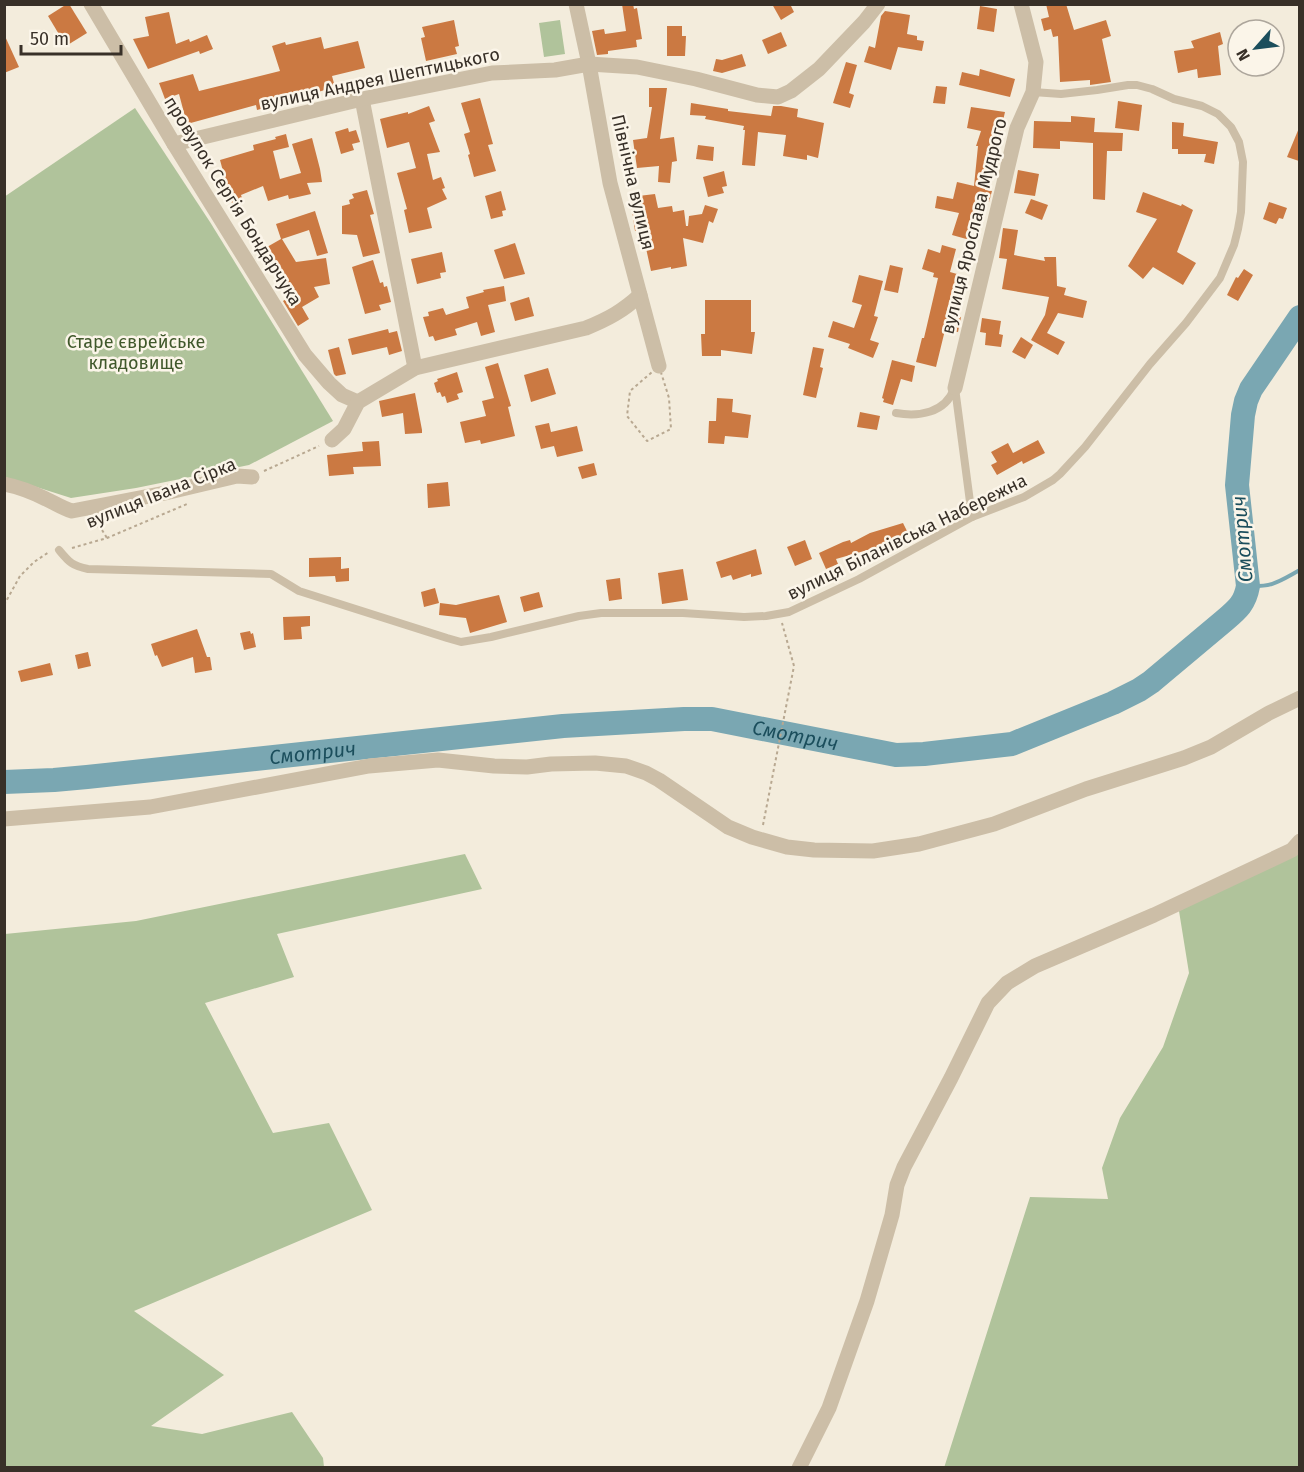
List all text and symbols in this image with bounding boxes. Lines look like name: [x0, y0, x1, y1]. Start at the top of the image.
scale bar: [21, 18, 122, 56]
north arrow: [1226, 18, 1286, 78]
text: 50 m: [30, 28, 69, 50]
street label: вулиця Андрея Шептицького: [258, 43, 502, 115]
text: N: [1232, 46, 1254, 64]
street label: провулок Сергія Бондарчука: [159, 92, 307, 310]
street label: Північна вулиця: [607, 112, 659, 252]
street label: вулиця Ярослава Мудрого: [936, 116, 1012, 336]
park label: Старе єврейське кладовище: [67, 331, 205, 374]
street label: вулиця Івана Сірка: [83, 453, 239, 533]
street label: вулиця Біланівська Набережна: [784, 469, 1030, 605]
water label: Смотрич: [1226, 495, 1258, 583]
water label: Смотрич: [750, 715, 840, 755]
water label: Смотрич: [268, 736, 357, 769]

